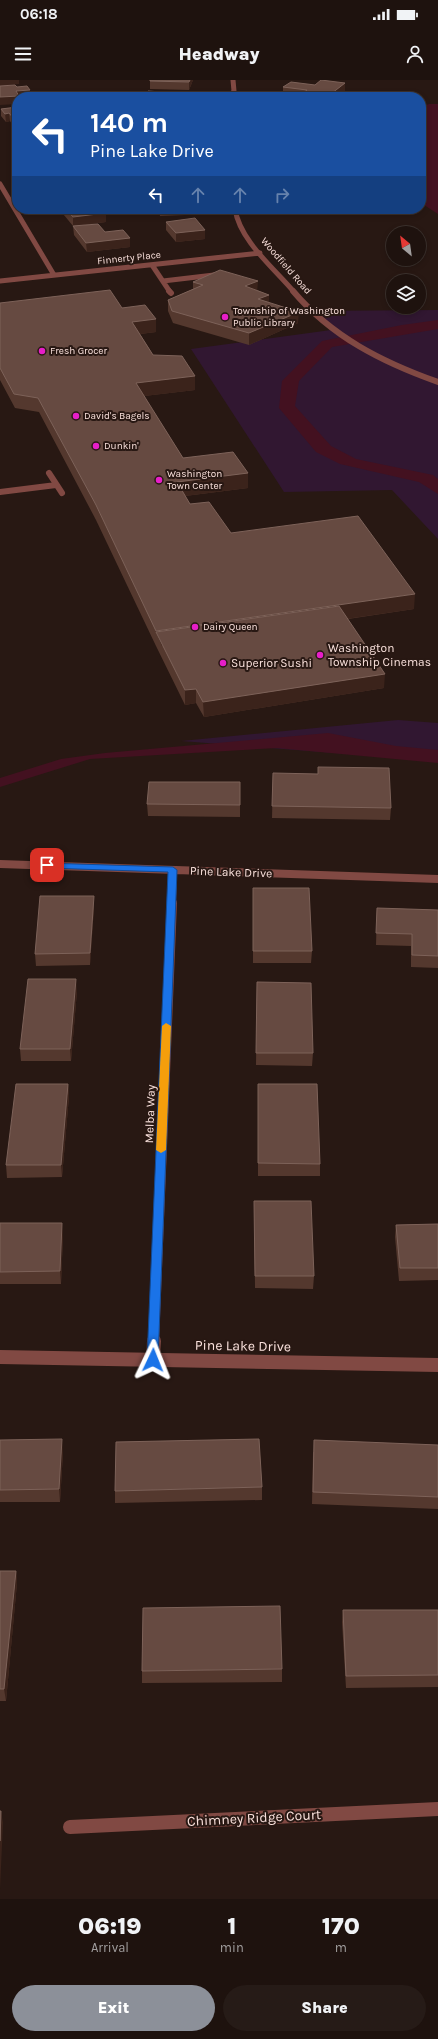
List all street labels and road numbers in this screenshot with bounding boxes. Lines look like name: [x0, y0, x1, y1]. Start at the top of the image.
street label: Woodfield Road: [258, 235, 314, 297]
street label: Finnerty Place: [97, 249, 161, 267]
street label: Pine Lake Drive: [190, 864, 272, 880]
street label: Melba Way: [142, 1084, 158, 1144]
street label: Pine Lake Drive: [195, 1337, 291, 1355]
street label: Chimney Ridge Court: [187, 1806, 321, 1830]

